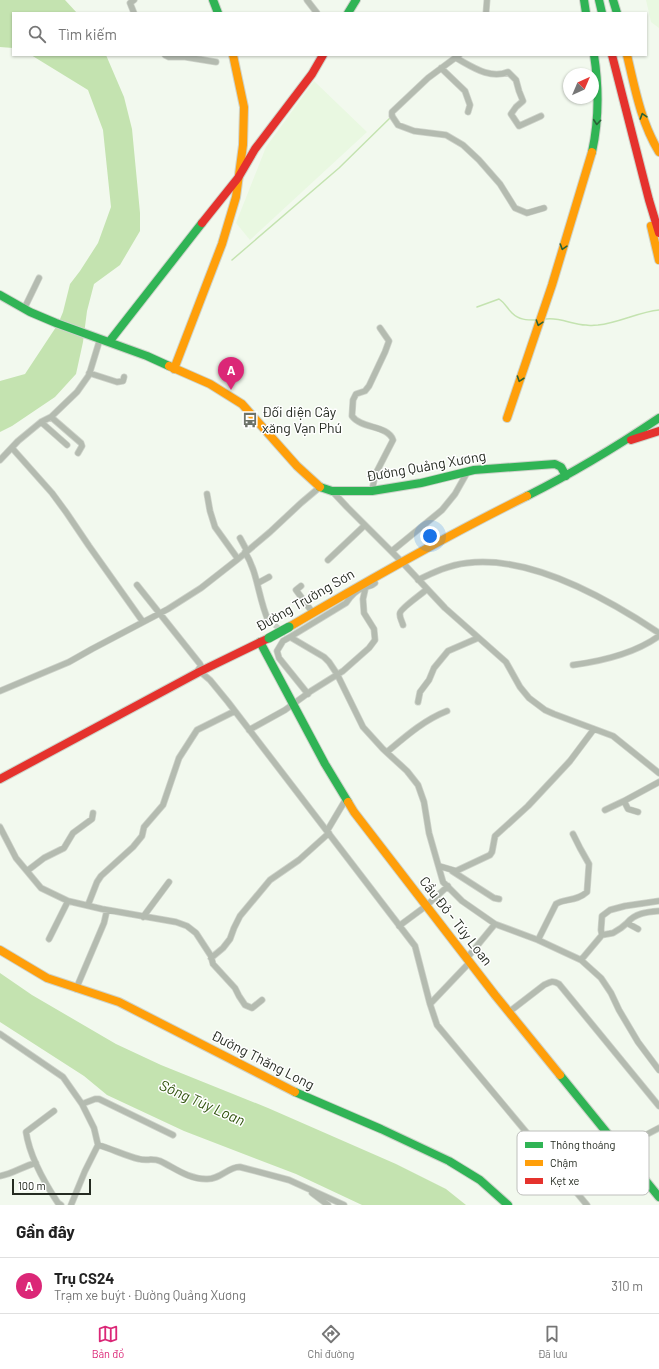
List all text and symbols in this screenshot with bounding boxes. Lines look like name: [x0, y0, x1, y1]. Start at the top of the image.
search box: [12, 12, 647, 56]
icon: search: [26, 23, 48, 45]
text: Tìm kiếm: [58, 25, 117, 43]
north arrow: [563, 68, 599, 104]
one-way arrow: [639, 113, 648, 120]
one-way arrow: [593, 119, 602, 125]
one-way arrow: [560, 243, 568, 250]
one-way arrow: [535, 319, 543, 326]
pin: A: [218, 357, 244, 390]
one-way arrow: [516, 375, 525, 382]
place label: Đối diện Cây xăng Vạn Phú: [262, 403, 342, 436]
bus stop icon: Đối diện Cây xăng Vạn Phú: [241, 411, 259, 429]
street label: Đường Quảng Xương: [365, 447, 487, 484]
your location: [420, 526, 440, 546]
street label: Đường Trường Sơn: [253, 565, 357, 635]
street label: Cầu Đỏ - Túy Loan: [416, 873, 496, 969]
street label: Đường Thăng Long: [209, 1026, 318, 1093]
water label: Sông Túy Loan: [157, 1075, 248, 1129]
legend: [517, 1131, 649, 1195]
text: Thông thoáng: [550, 1138, 615, 1151]
text: Chậm: [550, 1156, 577, 1169]
text: Kẹt xe: [550, 1174, 580, 1187]
scale bar: [12, 1177, 91, 1196]
text: 100 m: [18, 1179, 46, 1192]
text: Gần đây: [16, 1221, 75, 1241]
text: Trụ CS24: [54, 1269, 114, 1287]
text: A: [25, 1278, 33, 1294]
text: 310 m: [611, 1278, 643, 1294]
text: Trạm xe buýt · Đường Quảng Xương: [54, 1287, 246, 1303]
tab: Bản đồ: [92, 1323, 124, 1360]
tab: Chỉ đường: [308, 1323, 354, 1360]
tab: Đã lưu: [538, 1323, 567, 1360]

